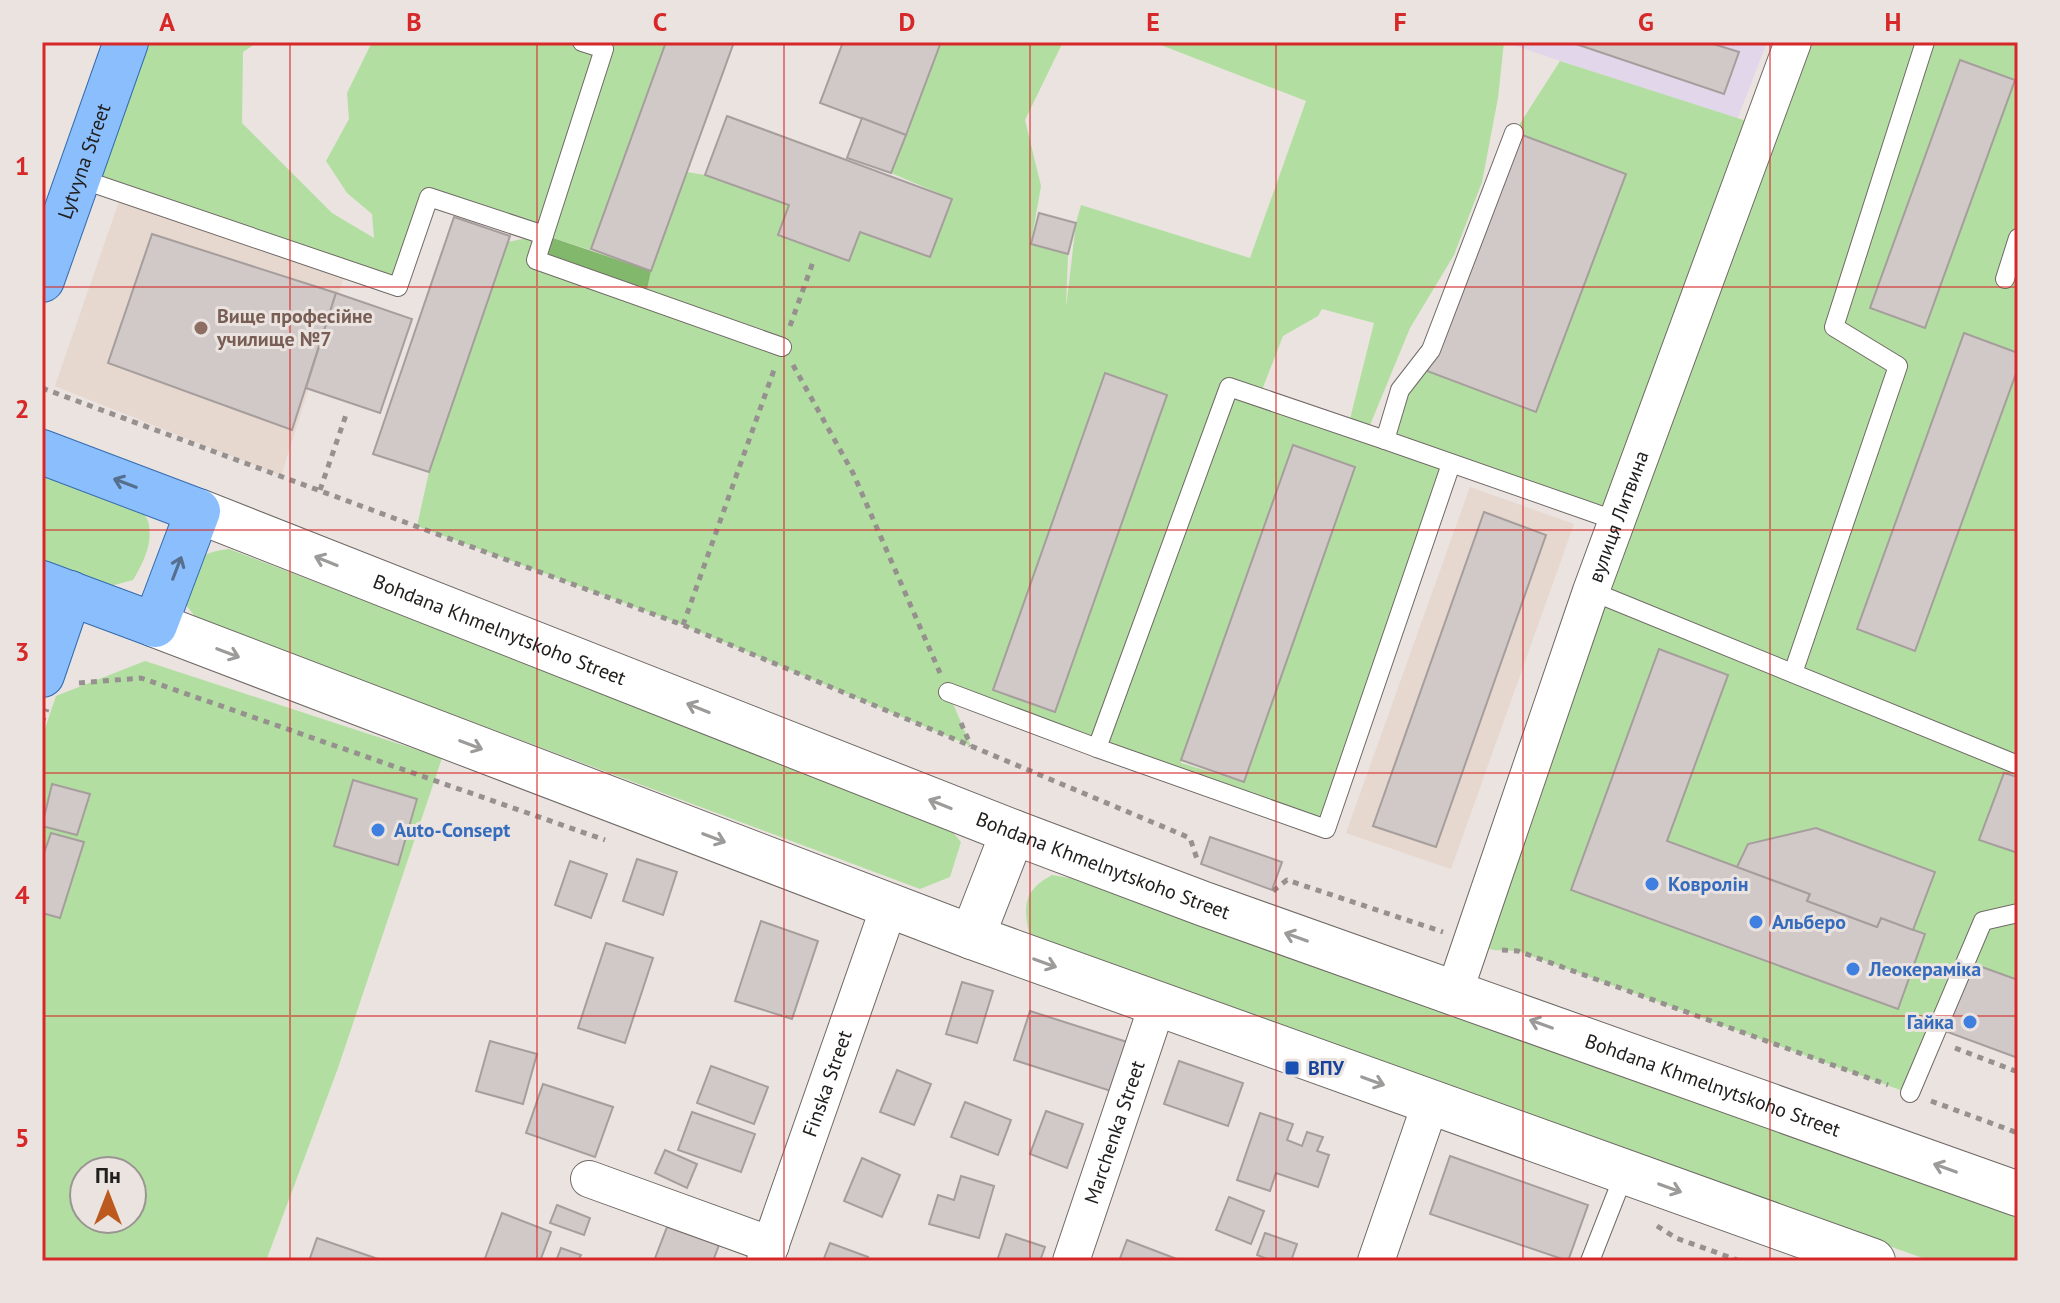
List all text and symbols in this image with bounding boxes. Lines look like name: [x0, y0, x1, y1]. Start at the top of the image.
text: A: [159, 5, 175, 38]
text: B: [406, 5, 422, 38]
text: C: [653, 5, 667, 38]
text: D: [899, 5, 915, 38]
text: E: [1146, 5, 1160, 38]
text: F: [1393, 5, 1407, 38]
text: G: [1638, 5, 1654, 38]
text: H: [1885, 5, 1901, 38]
street label: Lytvyna Street: [52, 100, 116, 223]
text: 1: [15, 149, 29, 182]
place label: Вище професійне училище №7: [216, 303, 373, 352]
marker: Вище професійне училище №7: [192, 319, 210, 337]
text: 2: [15, 392, 29, 425]
street label: вулиця Литвина: [1582, 447, 1655, 586]
one-way arrow: [113, 475, 138, 489]
one-way arrow: [314, 553, 339, 568]
one-way arrow: [171, 556, 185, 581]
street label: Bohdana Khmelnytskoho Street: [369, 568, 630, 691]
text: 3: [15, 635, 29, 668]
one-way arrow: [215, 647, 240, 661]
one-way arrow: [686, 700, 711, 714]
one-way arrow: [458, 739, 483, 753]
one-way arrow: [928, 796, 953, 810]
street label: Bohdana Khmelnytskoho Street: [972, 806, 1234, 925]
place label: Auto-Consept: [394, 817, 510, 843]
marker: Auto-Consept: [369, 821, 387, 839]
one-way arrow: [701, 832, 726, 846]
place label: Ковролін: [1668, 871, 1749, 897]
marker: Ковролін: [1643, 875, 1661, 893]
text: 4: [15, 878, 30, 911]
place label: Альберо: [1772, 909, 1846, 935]
marker: Альберо: [1747, 913, 1765, 931]
one-way arrow: [1285, 929, 1309, 943]
place label: Леокераміка: [1868, 956, 1981, 982]
one-way arrow: [1032, 957, 1057, 971]
marker: Леокераміка: [1844, 960, 1862, 978]
place label: Гайка: [1907, 1009, 1954, 1035]
marker: Гайка: [1961, 1013, 1979, 1031]
one-way arrow: [1529, 1016, 1554, 1031]
street label: Finska Street: [797, 1027, 858, 1140]
street label: Bohdana Khmelnytskoho Street: [1581, 1028, 1844, 1143]
place label: ВПУ: [1308, 1055, 1345, 1081]
street label: Marchenka Street: [1078, 1057, 1151, 1207]
marker: ВПУ: [1283, 1059, 1301, 1077]
one-way arrow: [1360, 1075, 1384, 1089]
text: 5: [15, 1121, 29, 1154]
north arrow: [68, 1155, 148, 1235]
one-way arrow: [1932, 1159, 1957, 1174]
text: Пн: [95, 1161, 121, 1189]
one-way arrow: [1657, 1182, 1682, 1196]

